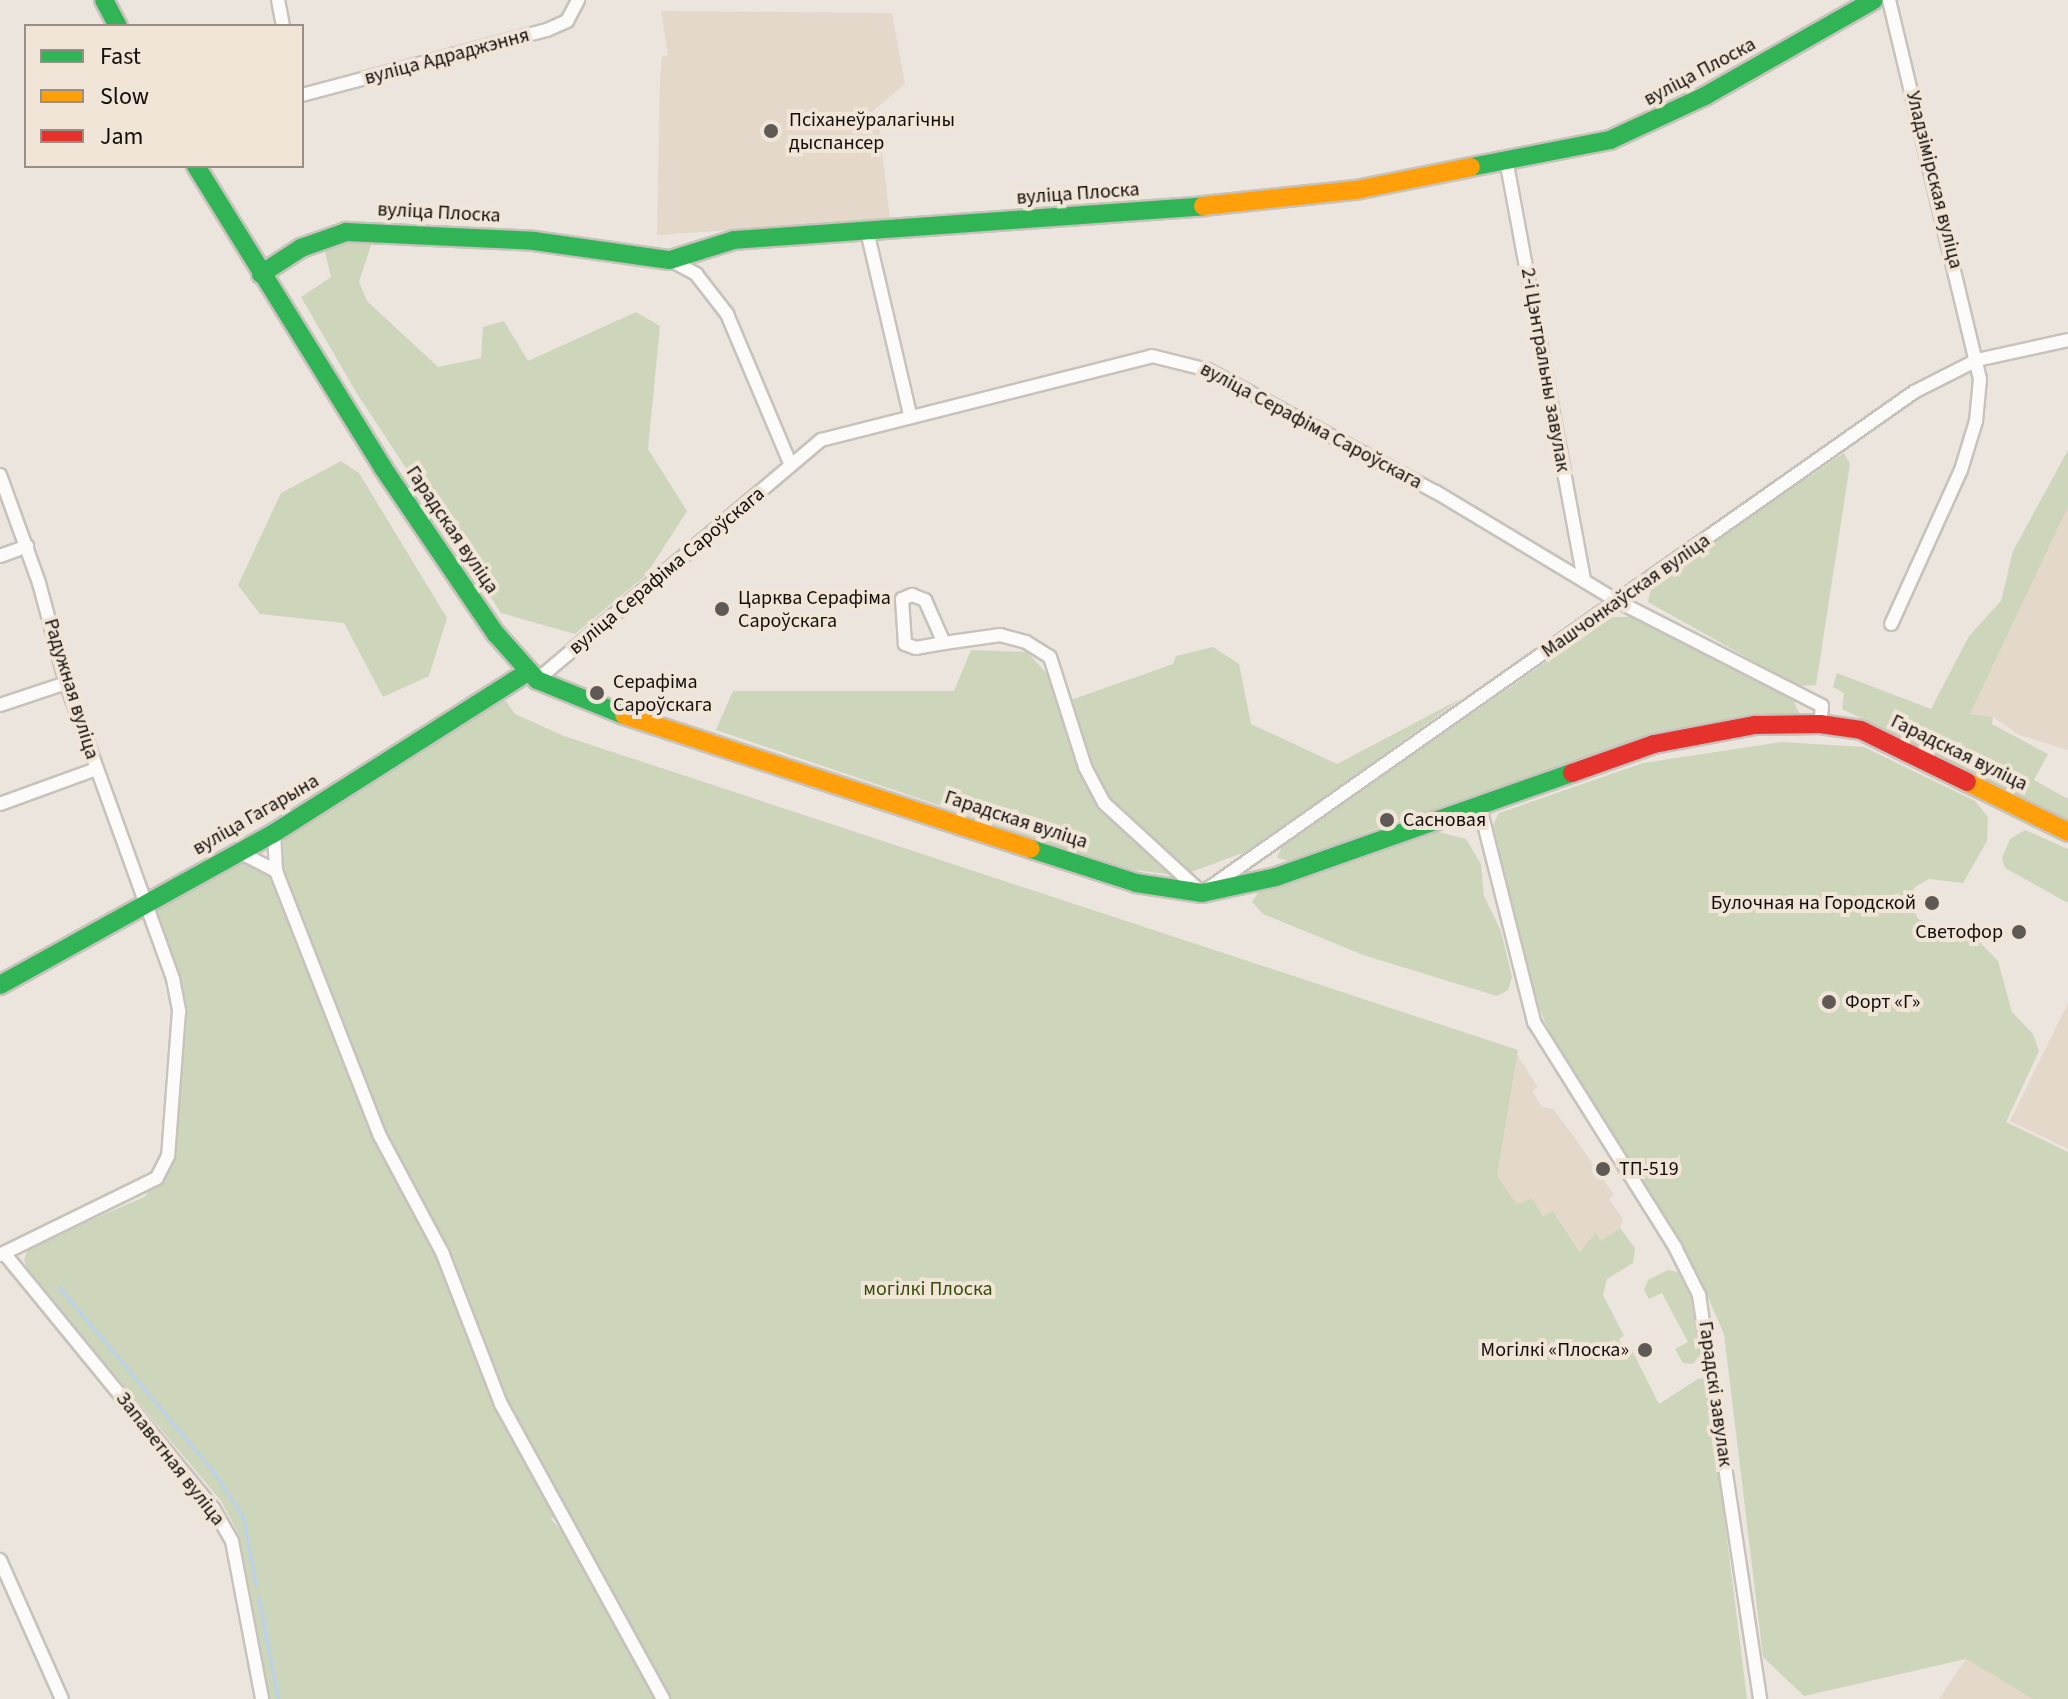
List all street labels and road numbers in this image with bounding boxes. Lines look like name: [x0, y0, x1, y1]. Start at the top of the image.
street label: вуліца Адраджэння: [362, 23, 532, 91]
street label: вуліца Плоска: [1640, 32, 1760, 112]
street label: Уладзімірская вуліца: [1900, 89, 1968, 271]
street label: вуліца Плоска: [1016, 178, 1140, 210]
street label: вуліца Плоска: [377, 198, 501, 228]
street label: 2-і Цэнтральны завулак: [1515, 266, 1575, 474]
street label: вуліца Серафіма Сароўскага: [1196, 357, 1426, 495]
street label: Гарадская вуліца: [400, 461, 504, 599]
street label: вуліца Серафіма Сароўскага: [564, 482, 770, 660]
street label: Машчонкаўская вуліца: [1537, 529, 1715, 663]
street label: Радужная вуліца: [38, 616, 104, 762]
street label: Гарадская вуліца: [1887, 710, 2031, 796]
street label: вуліца Гагарына: [189, 769, 323, 861]
street label: Гарадская вуліца: [941, 786, 1091, 854]
street label: Гарадскі завулак: [1693, 1320, 1737, 1468]
street label: Запаветная вуліца: [110, 1387, 230, 1531]

